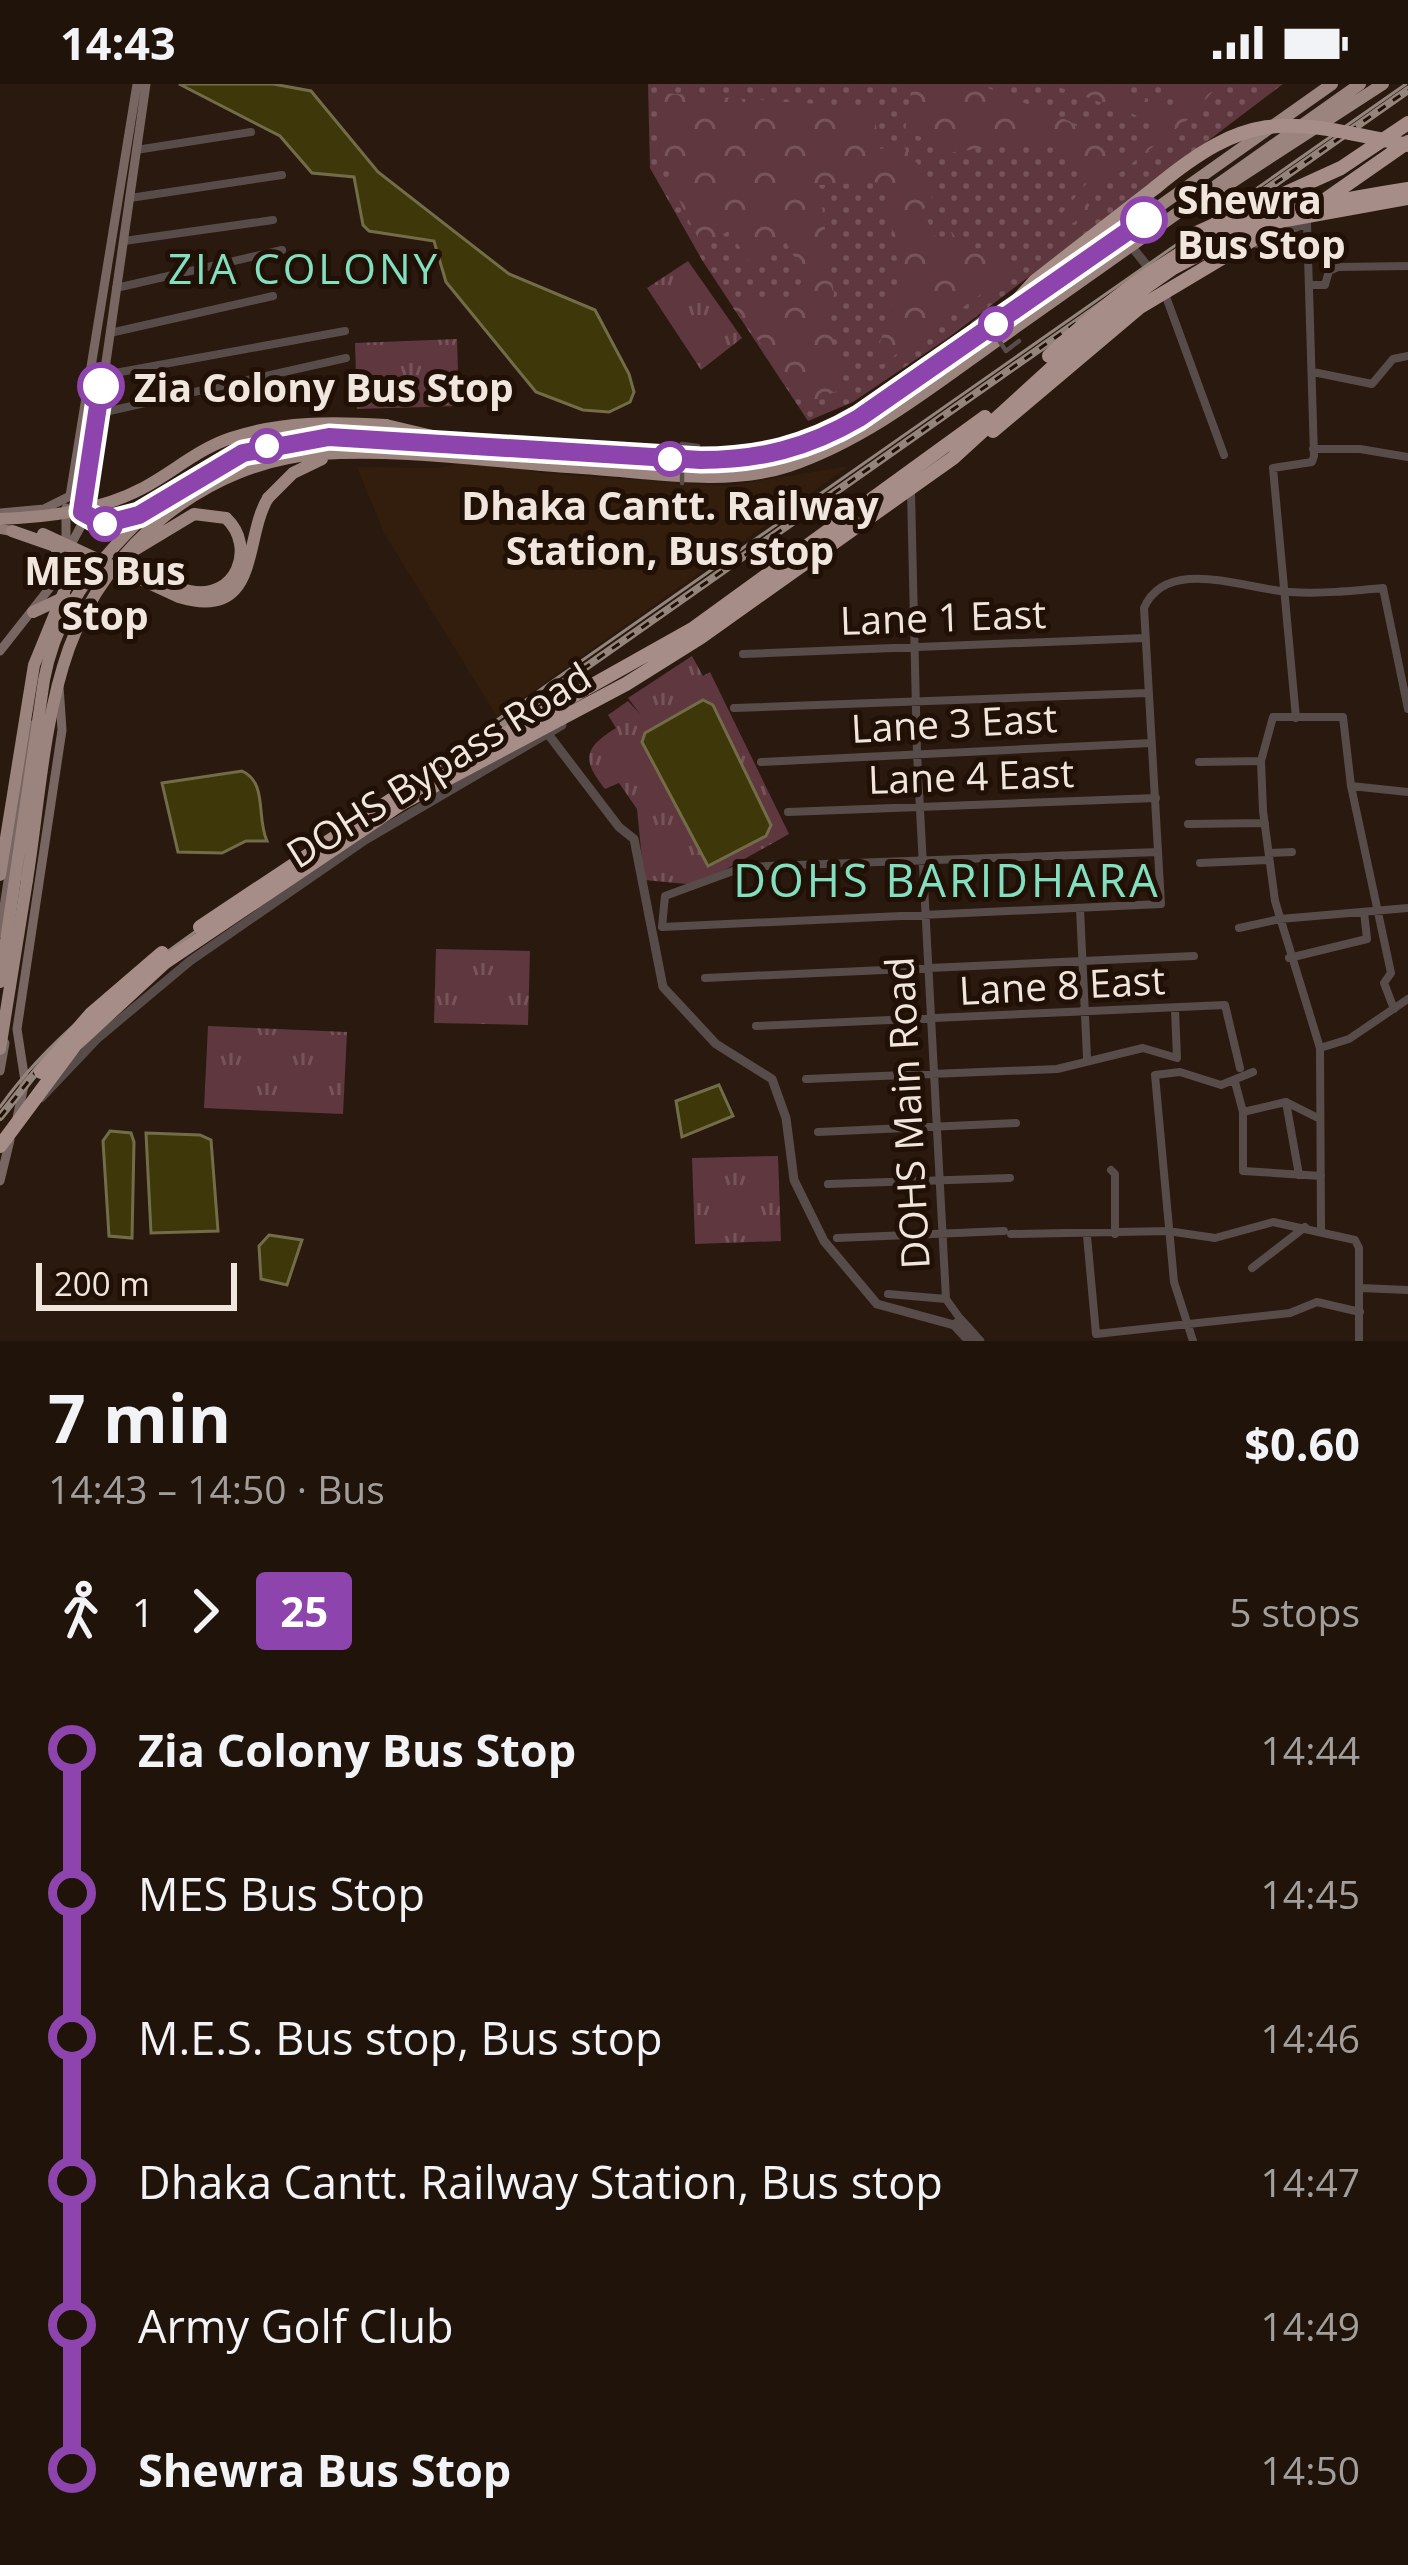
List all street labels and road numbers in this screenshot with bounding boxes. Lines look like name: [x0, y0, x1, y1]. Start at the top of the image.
street label: Lane 1 East: [839, 586, 1047, 646]
street label: DOHS Bypass Road: [276, 649, 600, 879]
street label: Lane 3 East: [850, 690, 1058, 754]
street label: Lane 4 East: [867, 745, 1075, 805]
street label: Lane 8 East: [958, 952, 1166, 1016]
street label: DOHS Main Road: [871, 956, 941, 1270]

